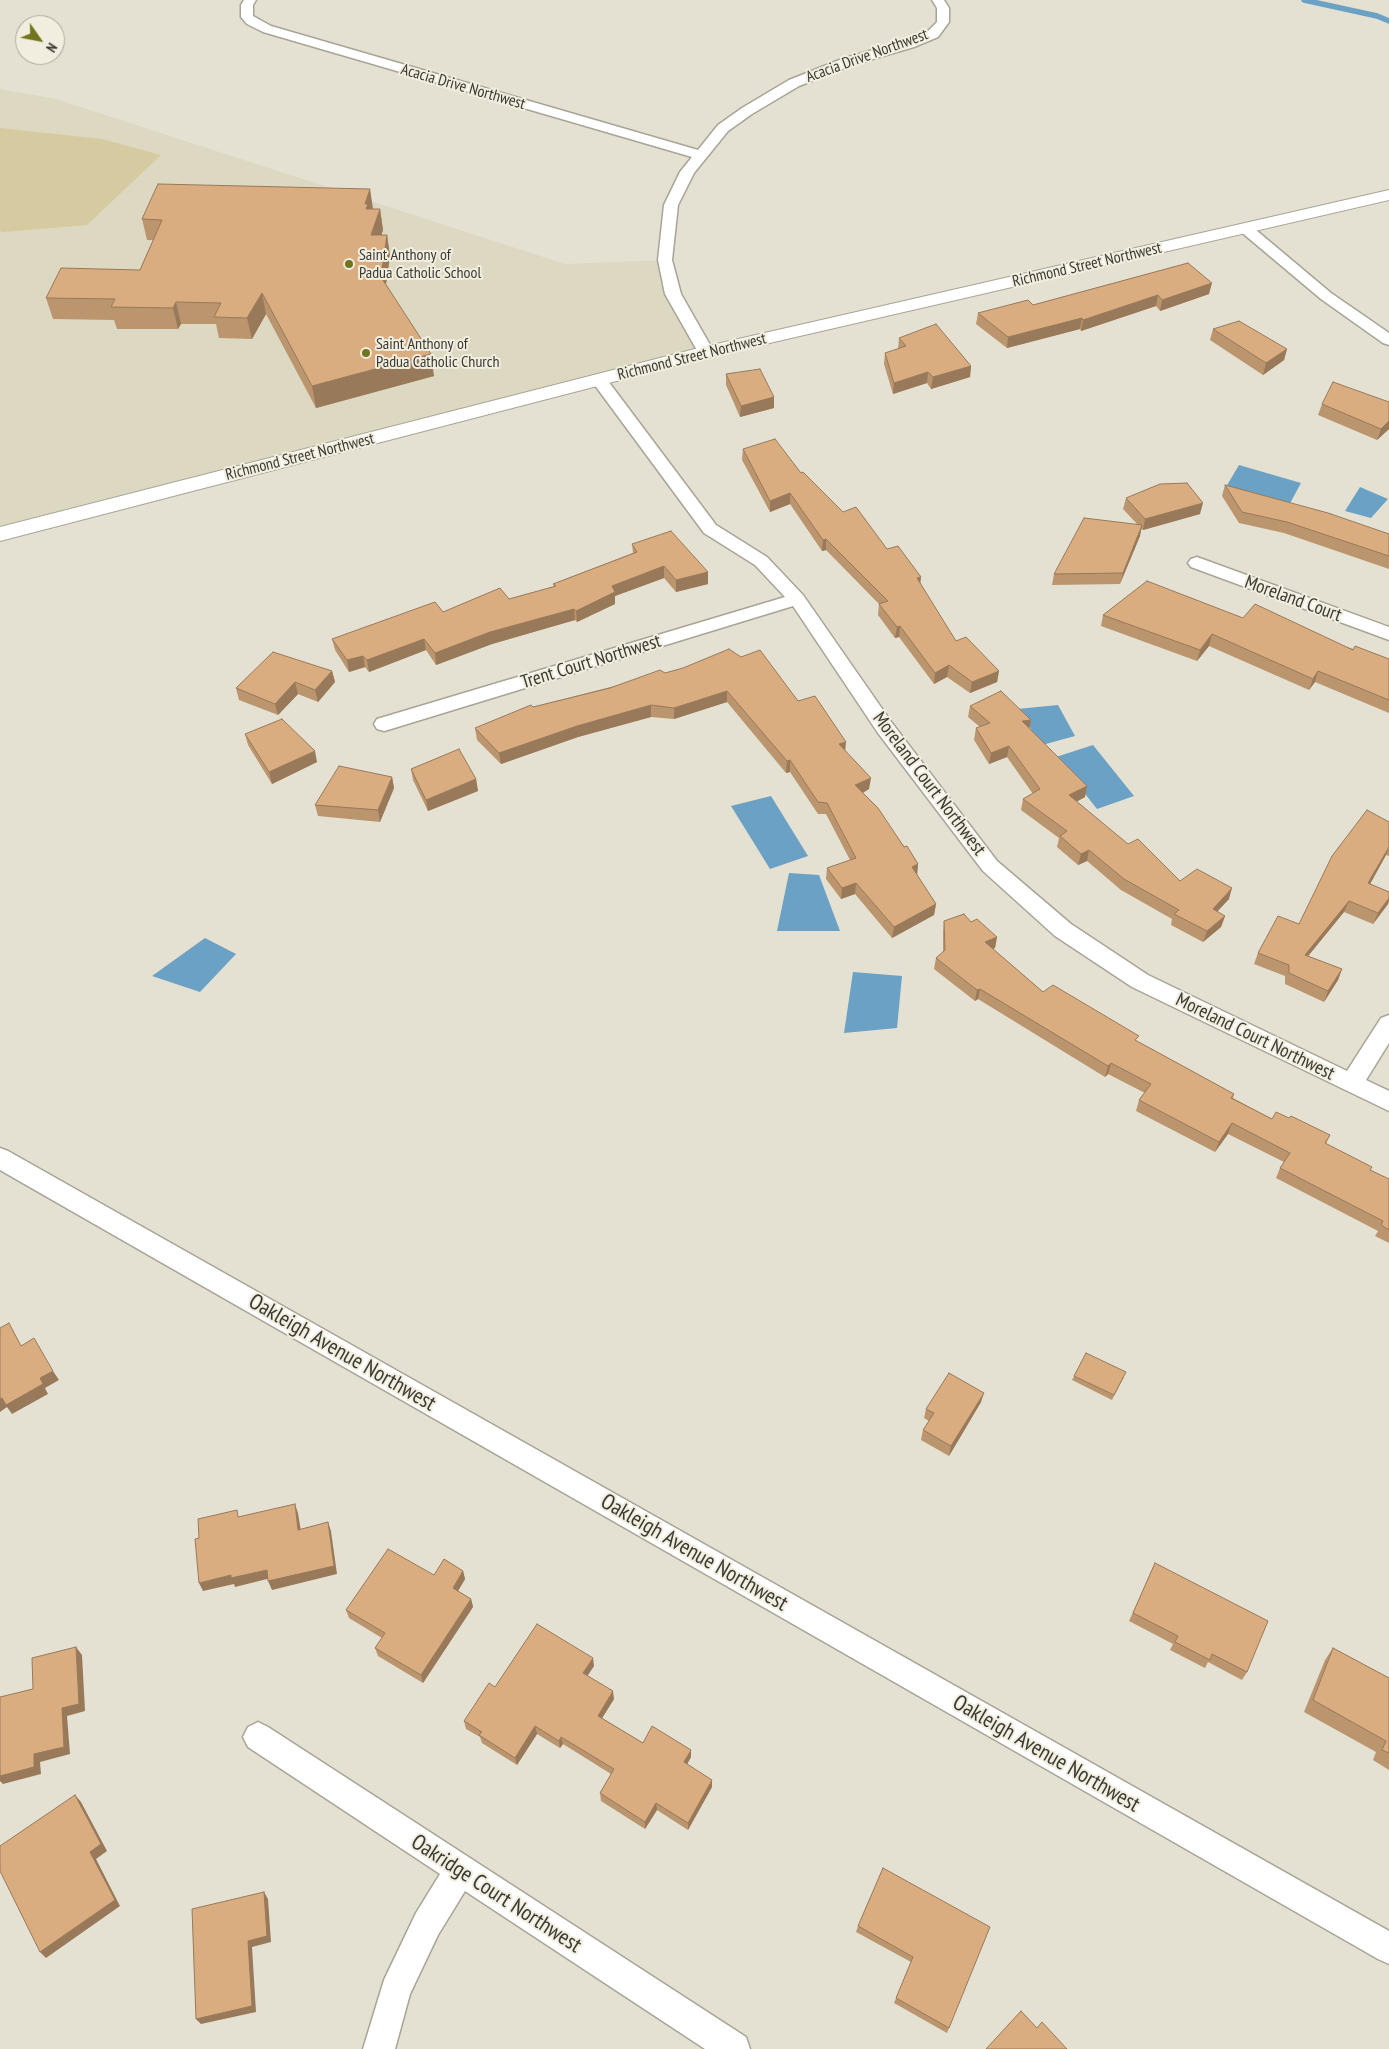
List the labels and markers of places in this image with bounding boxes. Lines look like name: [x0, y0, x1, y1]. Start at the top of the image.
place label: Saint Anthony of Padua Catholic School: [359, 245, 481, 283]
marker: Saint Anthony of Padua Catholic School: [343, 258, 355, 270]
place label: Saint Anthony of Padua Catholic Church: [376, 334, 499, 372]
marker: Saint Anthony of Padua Catholic Church: [360, 347, 372, 359]

